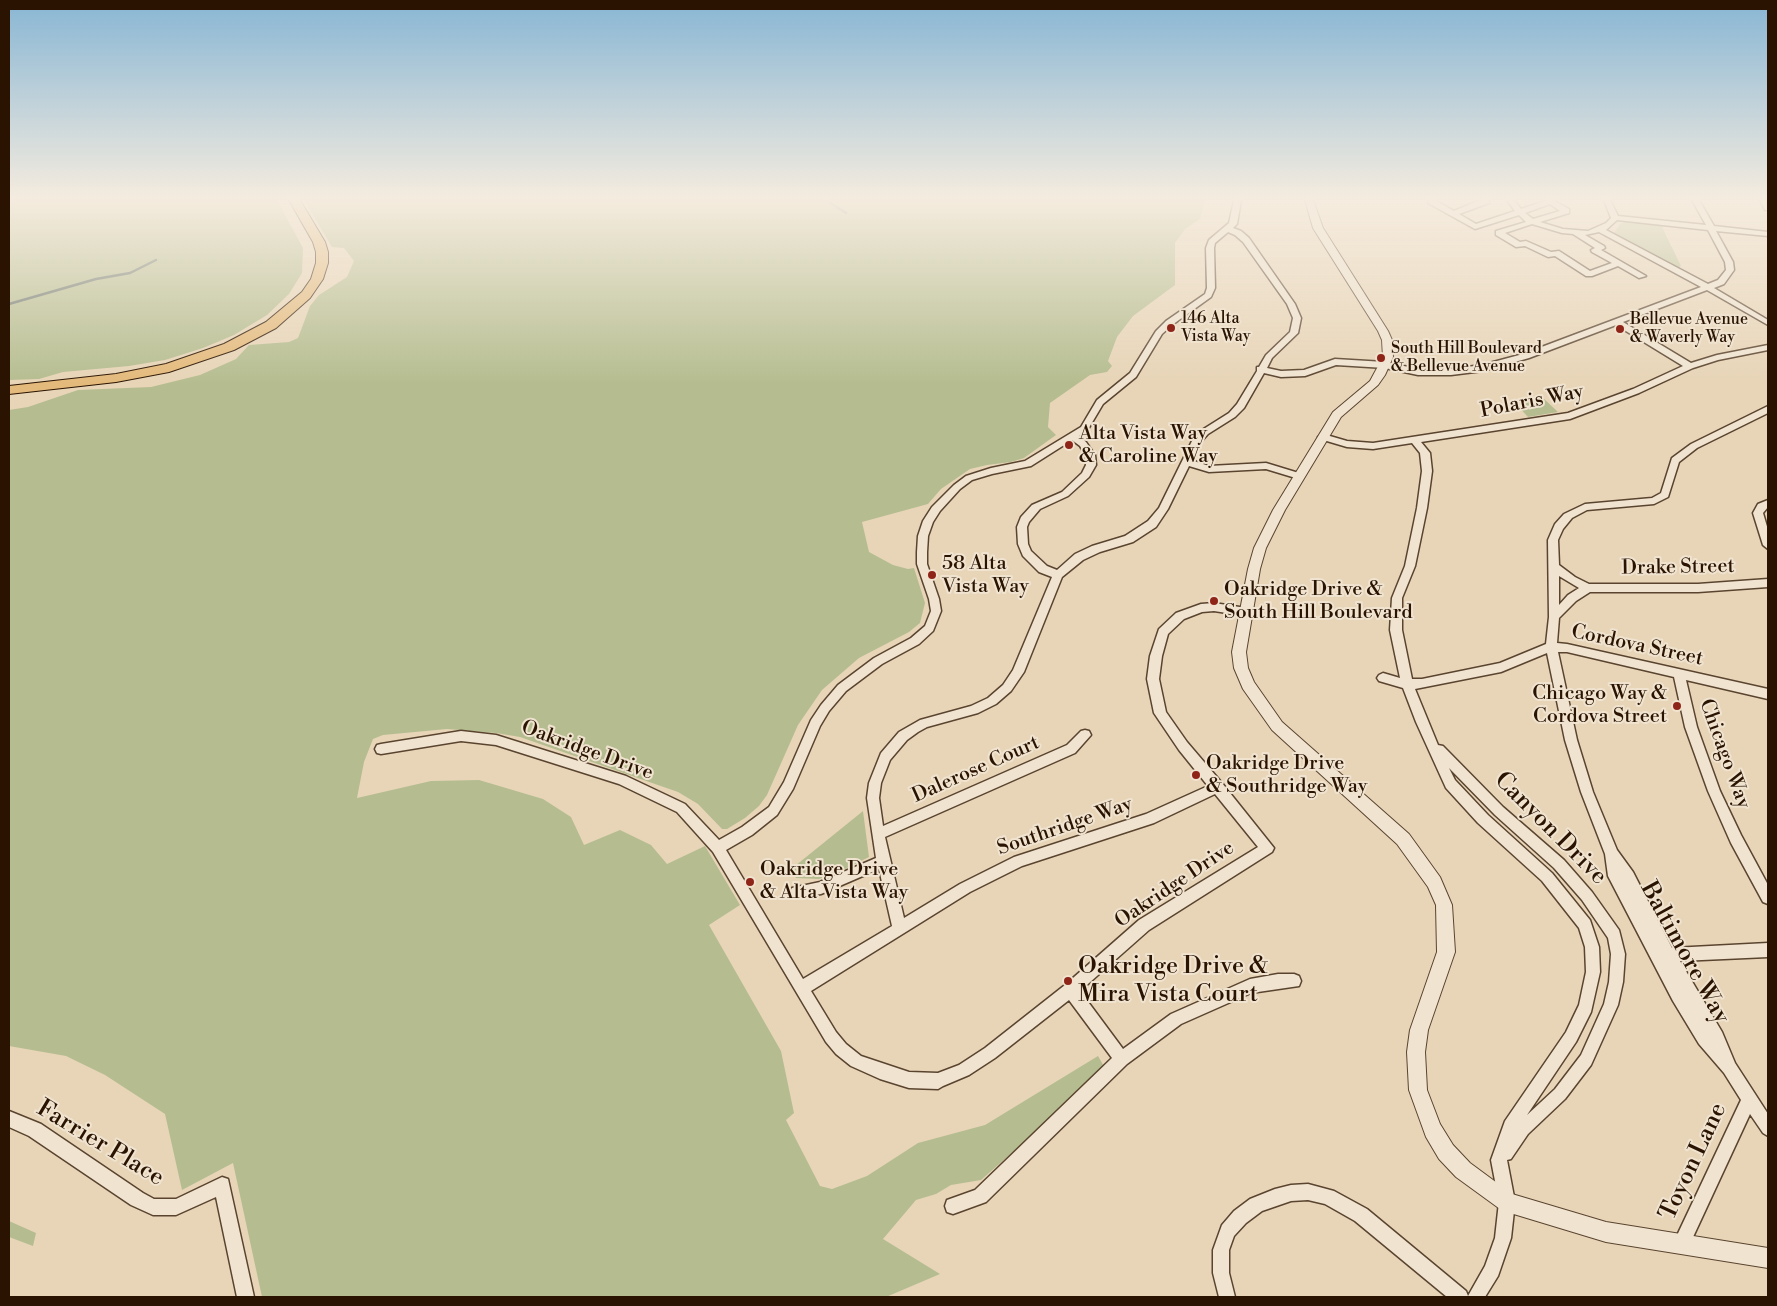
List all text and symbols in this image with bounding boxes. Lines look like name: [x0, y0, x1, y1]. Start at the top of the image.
place label: 146 Alta Vista Way: [1181, 309, 1250, 347]
place label: Bellevue Avenue & Waverly Way: [1630, 310, 1748, 348]
marker: 146 Alta Vista Way: [1165, 322, 1177, 334]
marker: Bellevue Avenue & Waverly Way: [1614, 323, 1626, 335]
place label: South Hill Boulevard & Bellevue Avenue: [1391, 339, 1542, 377]
marker: South Hill Boulevard & Bellevue Avenue: [1375, 352, 1387, 364]
street label: Polaris Way: [1478, 380, 1586, 424]
place label: Alta Vista Way & Caroline Way: [1079, 422, 1218, 469]
marker: Alta Vista Way & Caroline Way: [1063, 439, 1075, 451]
place label: 58 Alta Vista Way: [942, 552, 1029, 599]
street label: Drake Street: [1621, 555, 1735, 581]
marker: 58 Alta Vista Way: [926, 569, 938, 581]
place label: Oakridge Drive & South Hill Boulevard: [1224, 578, 1413, 625]
marker: Oakridge Drive & South Hill Boulevard: [1208, 595, 1220, 607]
street label: Cordova Street: [1569, 620, 1705, 672]
place label: Chicago Way & Cordova Street: [1532, 682, 1667, 729]
street label: Chicago Way: [1693, 696, 1755, 812]
marker: Chicago Way & Cordova Street: [1671, 700, 1683, 712]
street label: Oakridge Drive: [518, 716, 656, 786]
street label: Dalerose Court: [909, 731, 1043, 809]
place label: Oakridge Drive & Southridge Way: [1206, 752, 1367, 799]
street label: Canyon Drive: [1488, 767, 1612, 891]
marker: Oakridge Drive & Southridge Way: [1190, 769, 1202, 781]
street label: Southridge Way: [994, 793, 1136, 861]
street label: Oakridge Drive: [1111, 836, 1239, 934]
place label: Oakridge Drive & Alta Vista Way: [760, 858, 908, 905]
marker: Oakridge Drive & Alta Vista Way: [744, 876, 756, 888]
street label: Baltimore Way: [1633, 877, 1735, 1029]
place label: Oakridge Drive & Mira Vista Court: [1078, 953, 1268, 1009]
marker: Oakridge Drive & Mira Vista Court: [1062, 975, 1074, 987]
street label: Farrier Place: [31, 1095, 169, 1193]
street label: Toyon Lane: [1654, 1099, 1734, 1225]

